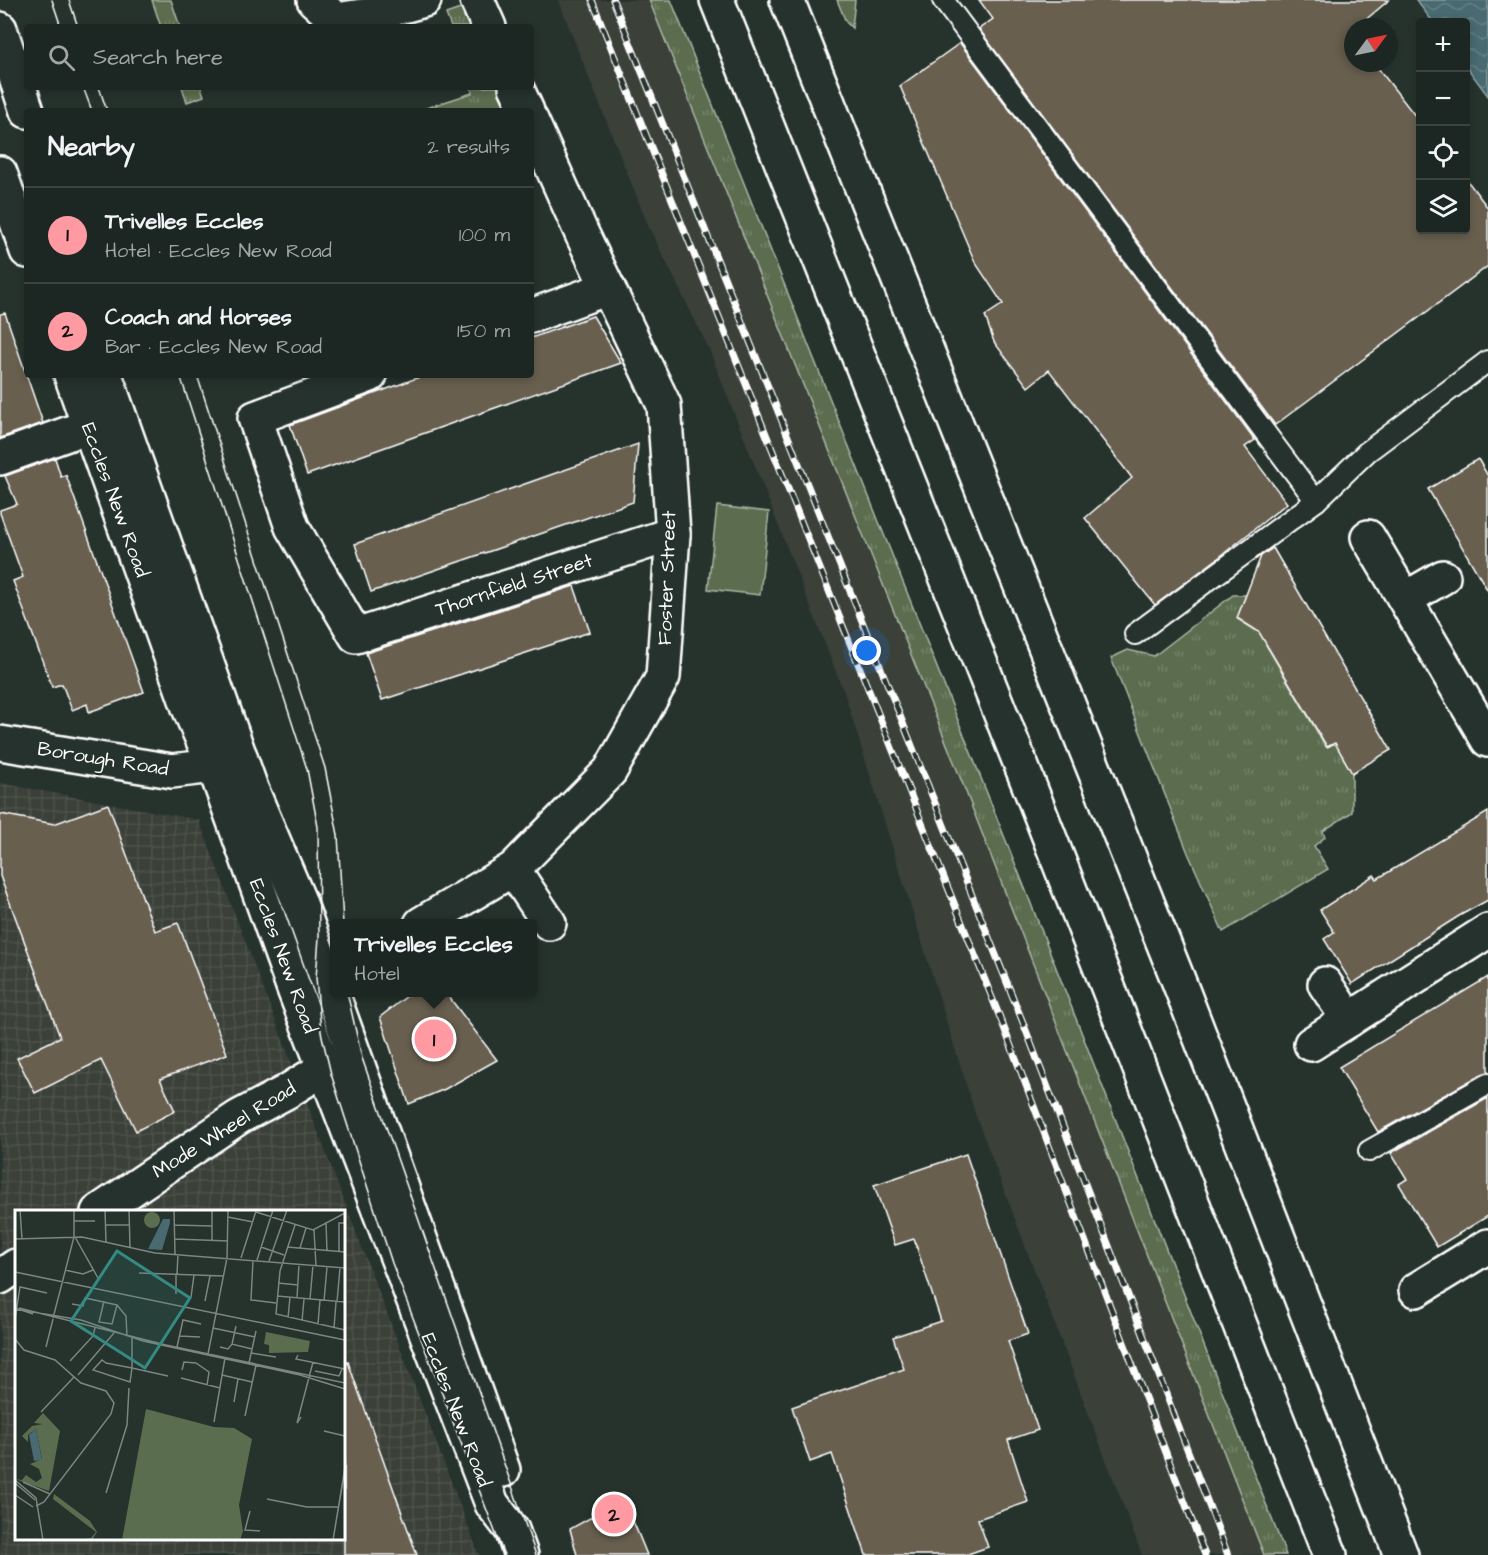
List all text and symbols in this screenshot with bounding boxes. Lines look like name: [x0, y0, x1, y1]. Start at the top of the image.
north arrow: [1344, 18, 1398, 72]
map controls: [1416, 18, 1470, 234]
button: +: [1416, 18, 1470, 72]
search box: [24, 24, 534, 90]
icon: search: [45, 41, 78, 74]
text: Search here: [93, 42, 223, 73]
button: −: [1416, 72, 1470, 126]
button: locate: [1416, 126, 1470, 180]
text: Nearby: [48, 129, 135, 165]
text: 2 results: [427, 133, 510, 161]
button: layers: [1416, 180, 1470, 234]
text: Trivelles Eccles: [105, 206, 263, 237]
text: 1: [66, 221, 69, 249]
text: 100 m: [459, 221, 510, 249]
text: Hotel · Eccles New Road: [105, 237, 332, 265]
text: Coach and Horses: [105, 302, 292, 333]
text: 2: [62, 317, 73, 345]
text: 150 m: [457, 317, 510, 345]
text: Bar · Eccles New Road: [105, 333, 322, 361]
street label: Eccles New Road: [74, 419, 156, 581]
street label: Foster Street: [651, 510, 683, 646]
street label: Thornfield Street: [432, 546, 596, 624]
your location: [852, 636, 881, 665]
street label: Borough Road: [35, 735, 170, 784]
street label: Eccles New Road: [242, 875, 324, 1037]
popup: [330, 919, 537, 997]
text: Trivelles Eccles: [354, 929, 513, 960]
text: Hotel: [354, 960, 400, 988]
pin: 1: [414, 1016, 454, 1062]
street label: Mode Wheel Road: [147, 1075, 301, 1185]
inset map: [15, 1210, 345, 1540]
street label: Eccles New Road: [414, 1329, 498, 1491]
pin: 2: [594, 1492, 634, 1537]

